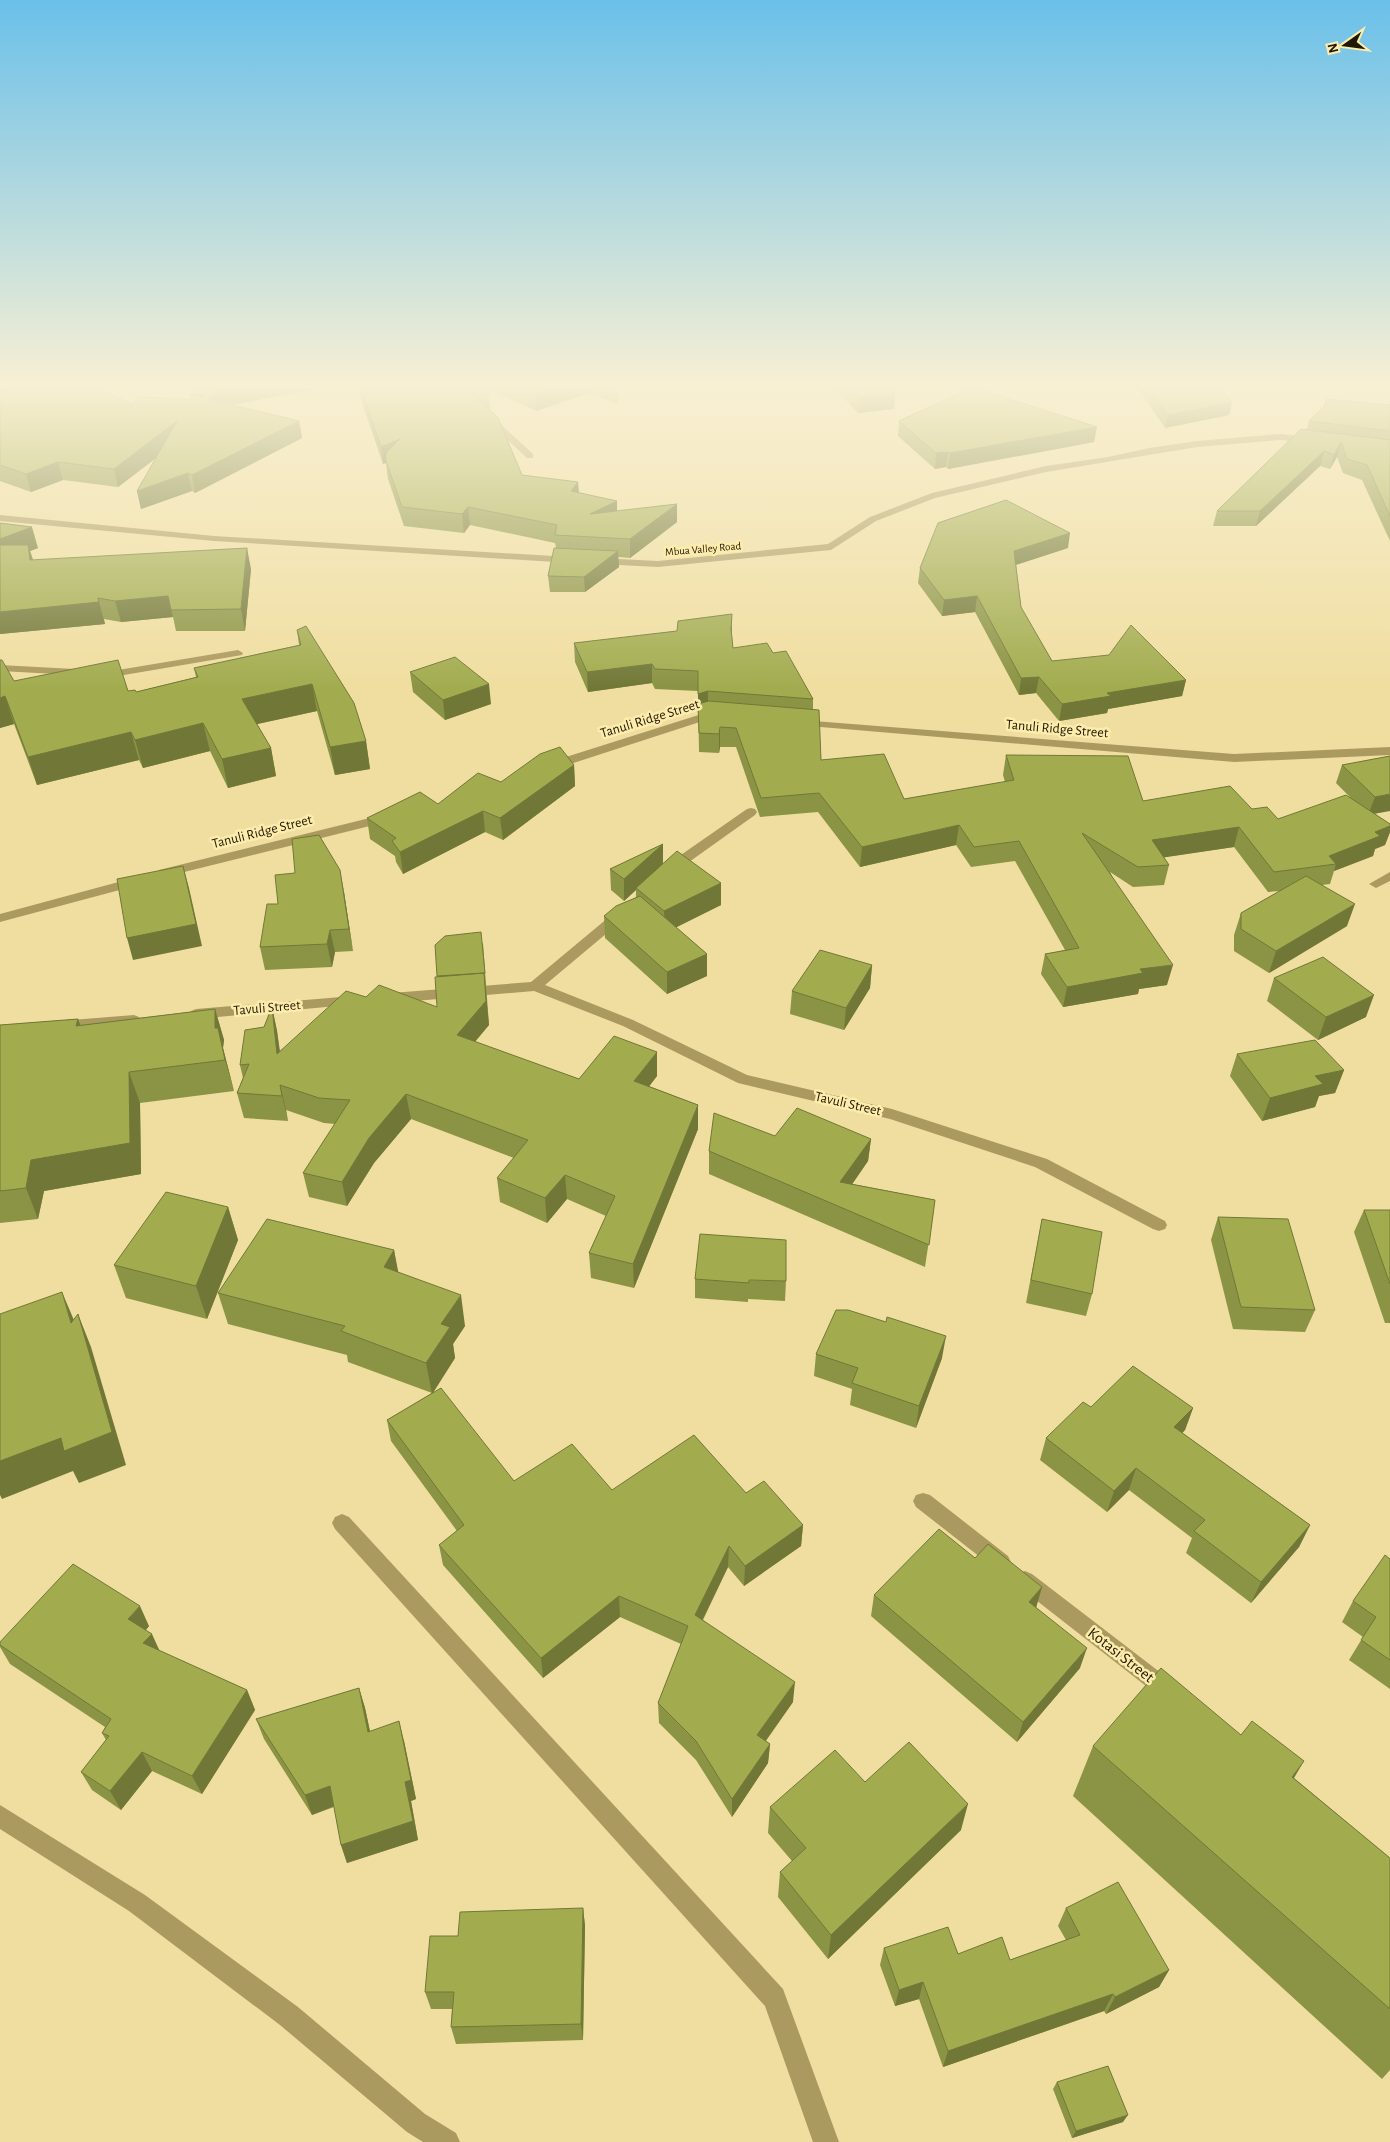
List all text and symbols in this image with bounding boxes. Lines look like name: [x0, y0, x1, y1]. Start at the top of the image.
north arrow: [1320, 20, 1370, 70]
text: N: [1325, 41, 1341, 54]
street label: Mbua Valley Road: [664, 540, 742, 558]
street label: Tanuli Ridge Street: [599, 697, 702, 741]
street label: Tanuli Ridge Street: [1005, 718, 1109, 740]
street label: Tanuli Ridge Street: [210, 813, 314, 851]
street label: Tavuli Street: [233, 998, 302, 1018]
street label: Tavuli Street: [814, 1090, 883, 1119]
street label: Kotasi Street: [1085, 1624, 1157, 1686]

